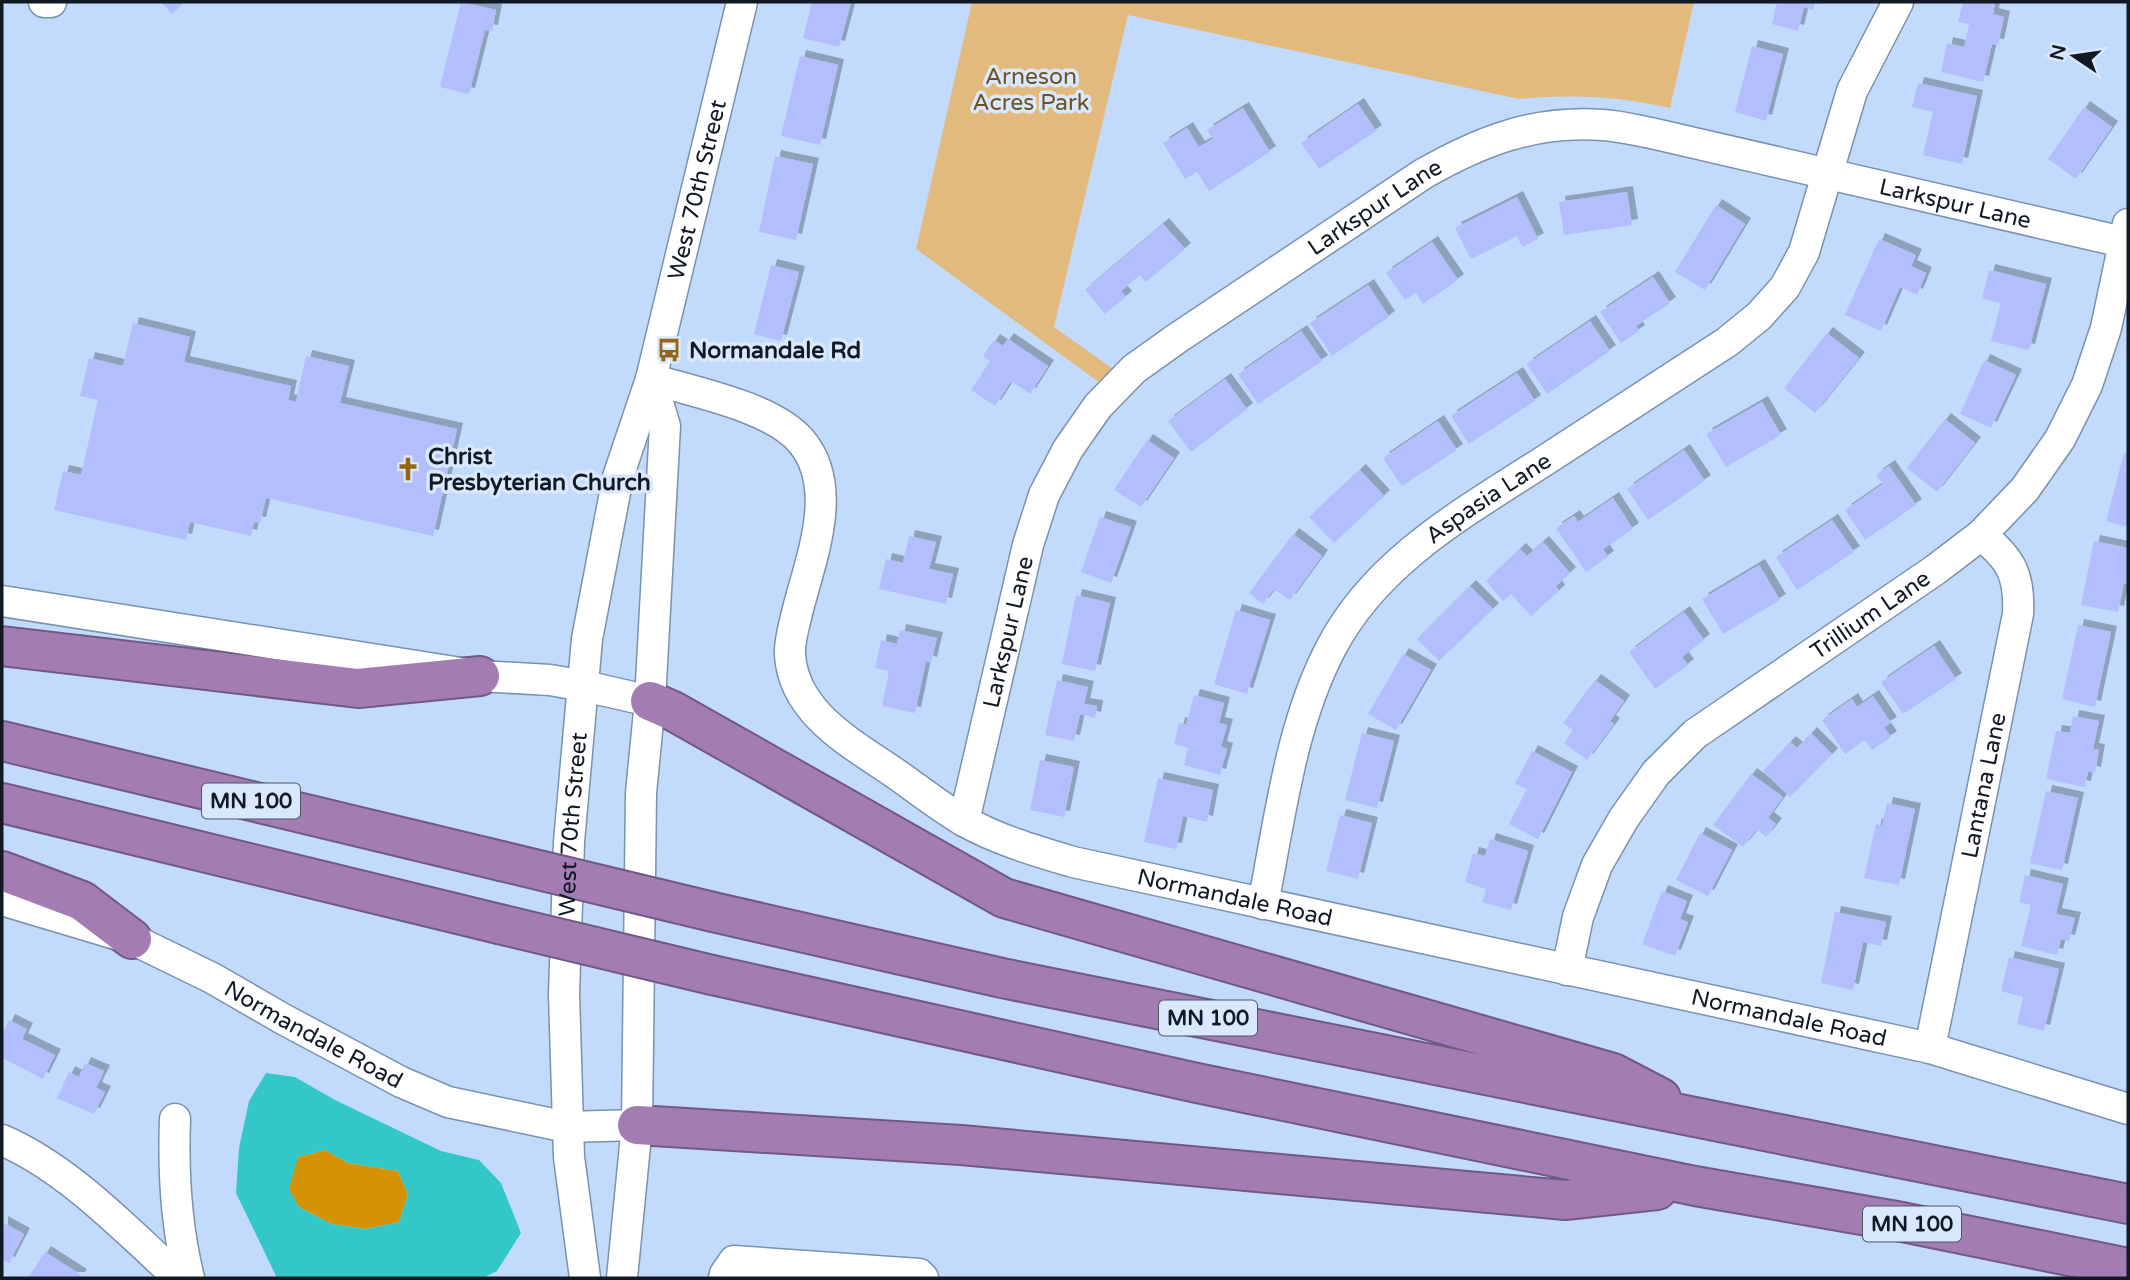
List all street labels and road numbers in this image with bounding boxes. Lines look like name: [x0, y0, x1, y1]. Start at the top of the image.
street label: West 70th Street: [662, 97, 733, 283]
street label: Larkspur Lane: [1303, 153, 1447, 262]
street label: Larkspur Lane: [1876, 173, 2034, 235]
street label: Aspasia Lane: [1420, 447, 1557, 550]
street label: Larkspur Lane: [978, 554, 1040, 711]
street label: Trillium Lane: [1805, 565, 1936, 666]
street label: Lantana Lane: [1956, 710, 2013, 861]
street label: West 70th Street: [554, 731, 594, 917]
road number: MN 100: [202, 784, 300, 818]
street label: Normandale Road: [1134, 863, 1335, 933]
street label: Normandale Road: [219, 975, 407, 1095]
street label: Normandale Road: [1689, 984, 1889, 1053]
road number: MN 100: [1159, 1000, 1257, 1036]
road number: MN 100: [1863, 1206, 1961, 1242]

